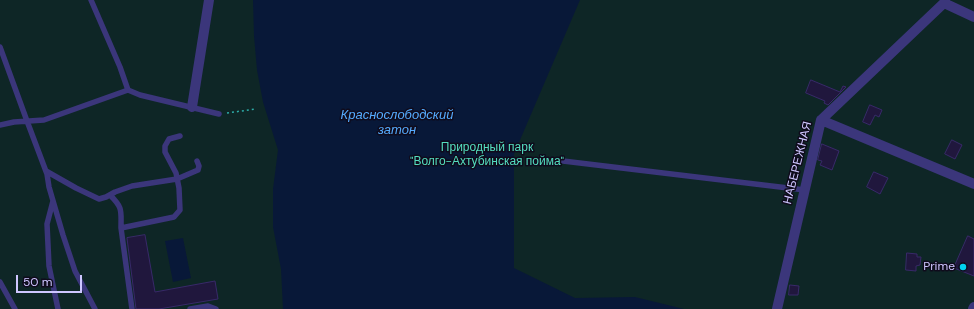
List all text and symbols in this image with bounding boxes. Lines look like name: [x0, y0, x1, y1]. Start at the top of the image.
water label: Краснослободский затон: [341, 108, 453, 139]
street label: НАБЕРЕЖНАЯ: [781, 120, 815, 206]
park label: Природный парк "Волго-Ахтубинская пойма": [410, 141, 564, 169]
place label: Prime: [923, 260, 955, 274]
marker: Prime: [958, 262, 968, 272]
scale bar: [18, 267, 84, 293]
text: 50 m: [23, 274, 52, 290]

